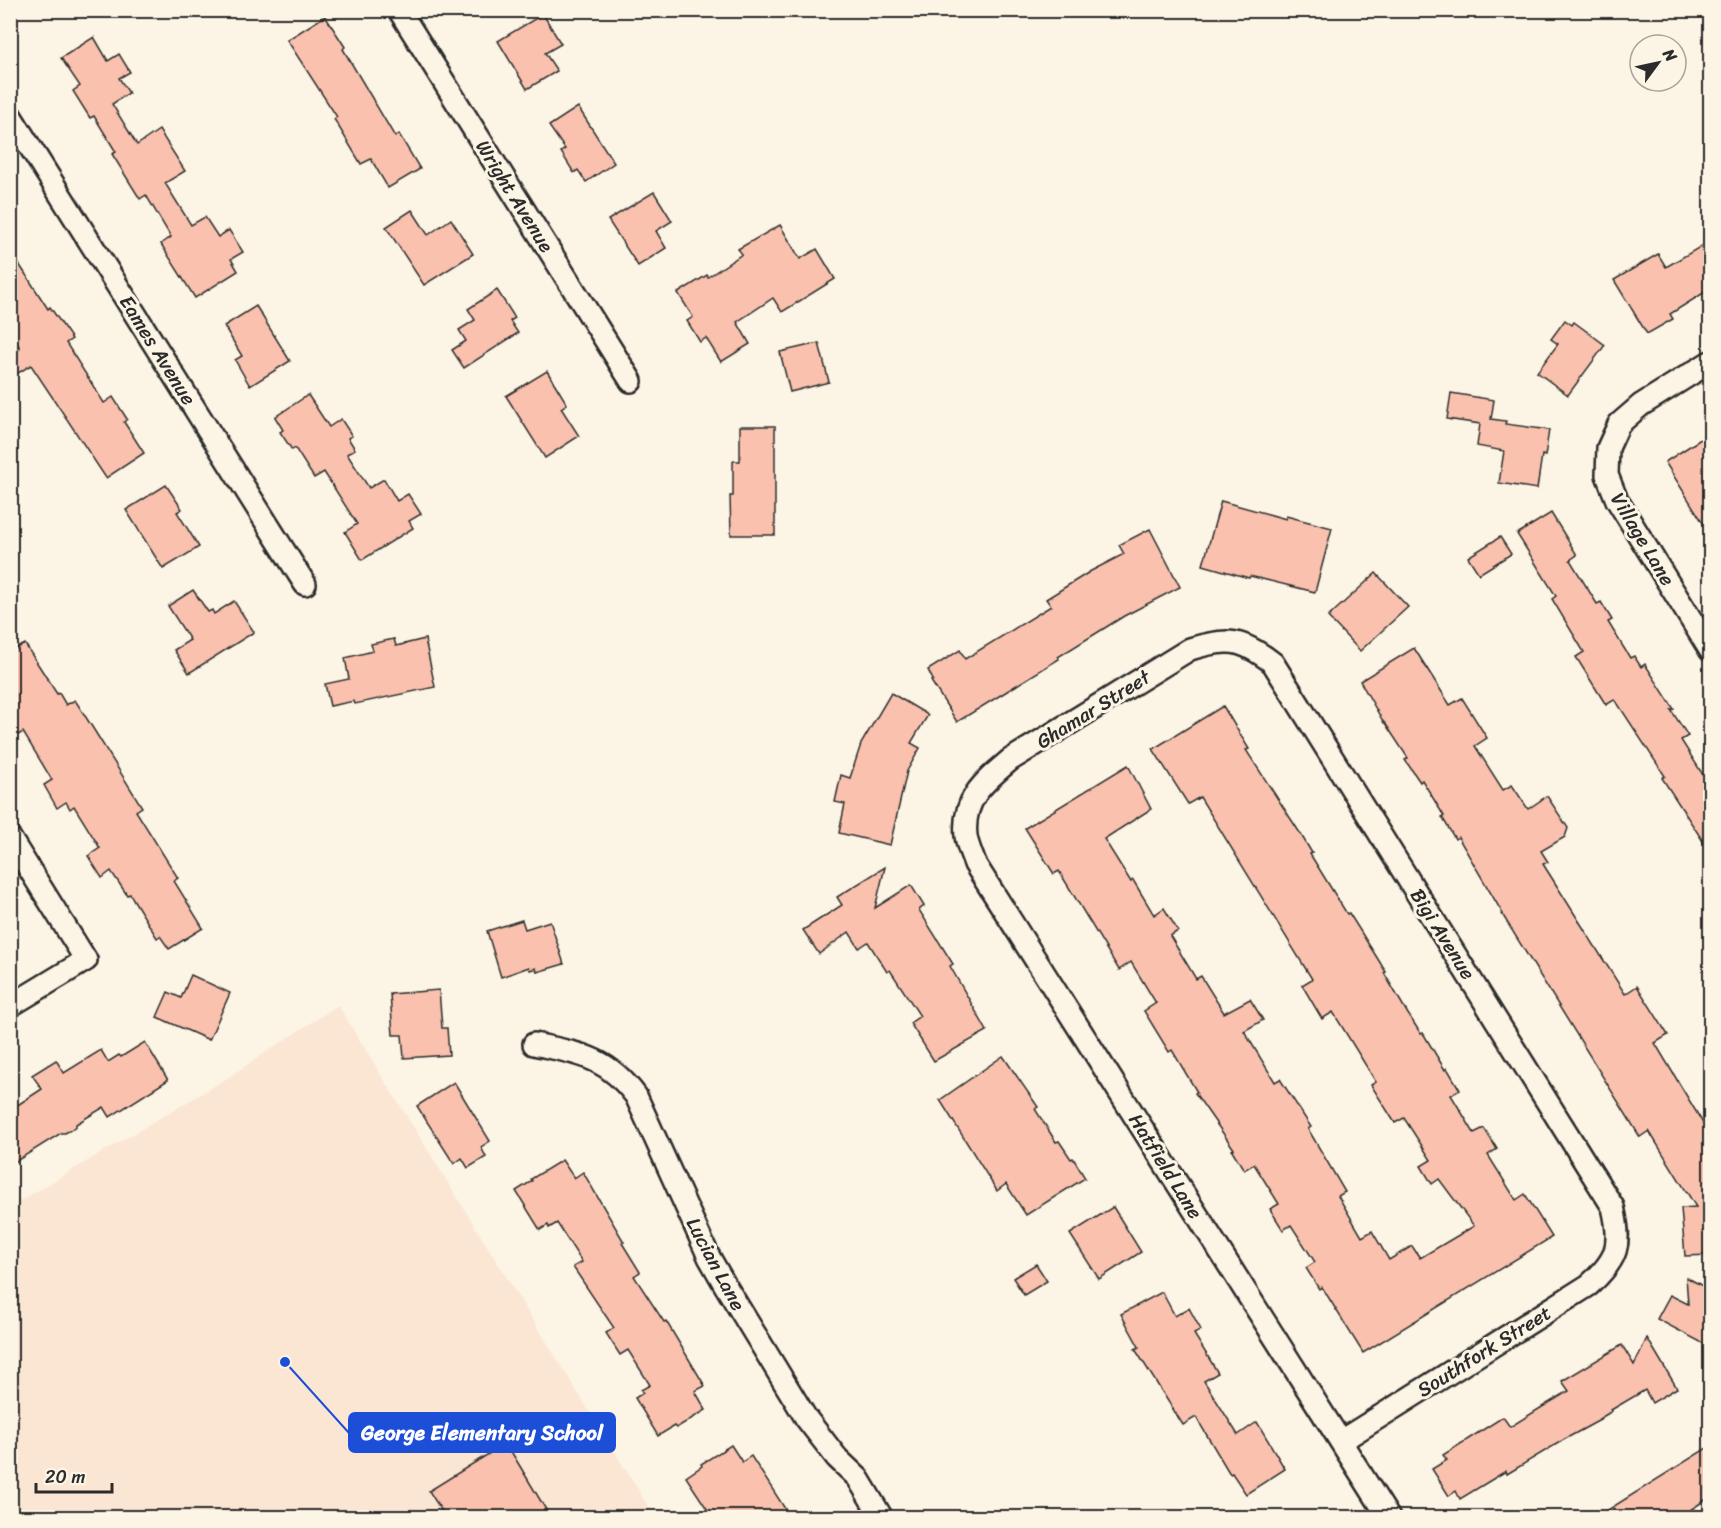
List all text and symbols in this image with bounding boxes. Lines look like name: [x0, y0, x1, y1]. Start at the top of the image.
north arrow: [1628, 33, 1688, 93]
text: N: [1654, 42, 1686, 68]
street label: Wright Avenue: [466, 133, 563, 260]
street label: Eames Avenue: [110, 288, 206, 413]
street label: Village Lane: [1601, 486, 1684, 593]
street label: Ghamar Street: [1029, 660, 1158, 759]
street label: Bigi Avenue: [1400, 881, 1485, 987]
street label: Hatfield Lane: [1119, 1106, 1212, 1226]
street label: Lucian Lane: [676, 1211, 755, 1317]
street label: Southfork Street: [1410, 1296, 1559, 1407]
callout: George Elementary School: [349, 1413, 615, 1452]
text: George Elementary School: [360, 1414, 604, 1452]
scale bar: [36, 1456, 112, 1494]
text: 20 m: [45, 1461, 85, 1493]

